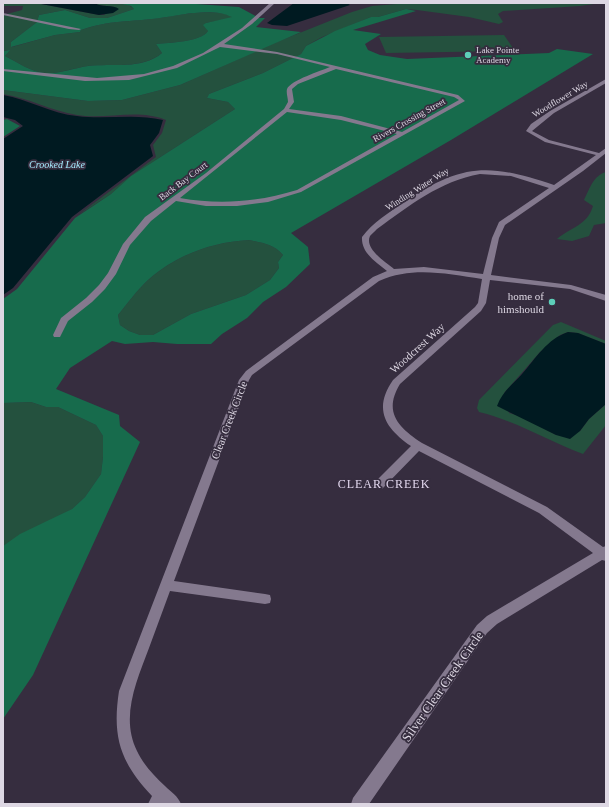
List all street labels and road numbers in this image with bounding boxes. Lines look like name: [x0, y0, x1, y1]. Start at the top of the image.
street label: Woodflower Way: [530, 78, 590, 120]
street label: Rivers Crossing Street: [371, 96, 447, 144]
street label: Back Bay Court: [157, 159, 210, 202]
street label: Winding Water Way: [383, 165, 451, 213]
street label: Woodcrest Way: [387, 320, 447, 376]
street label: Clear Creek Circle: [209, 379, 249, 461]
street label: Silver Clear Creek Circle: [398, 628, 486, 745]

